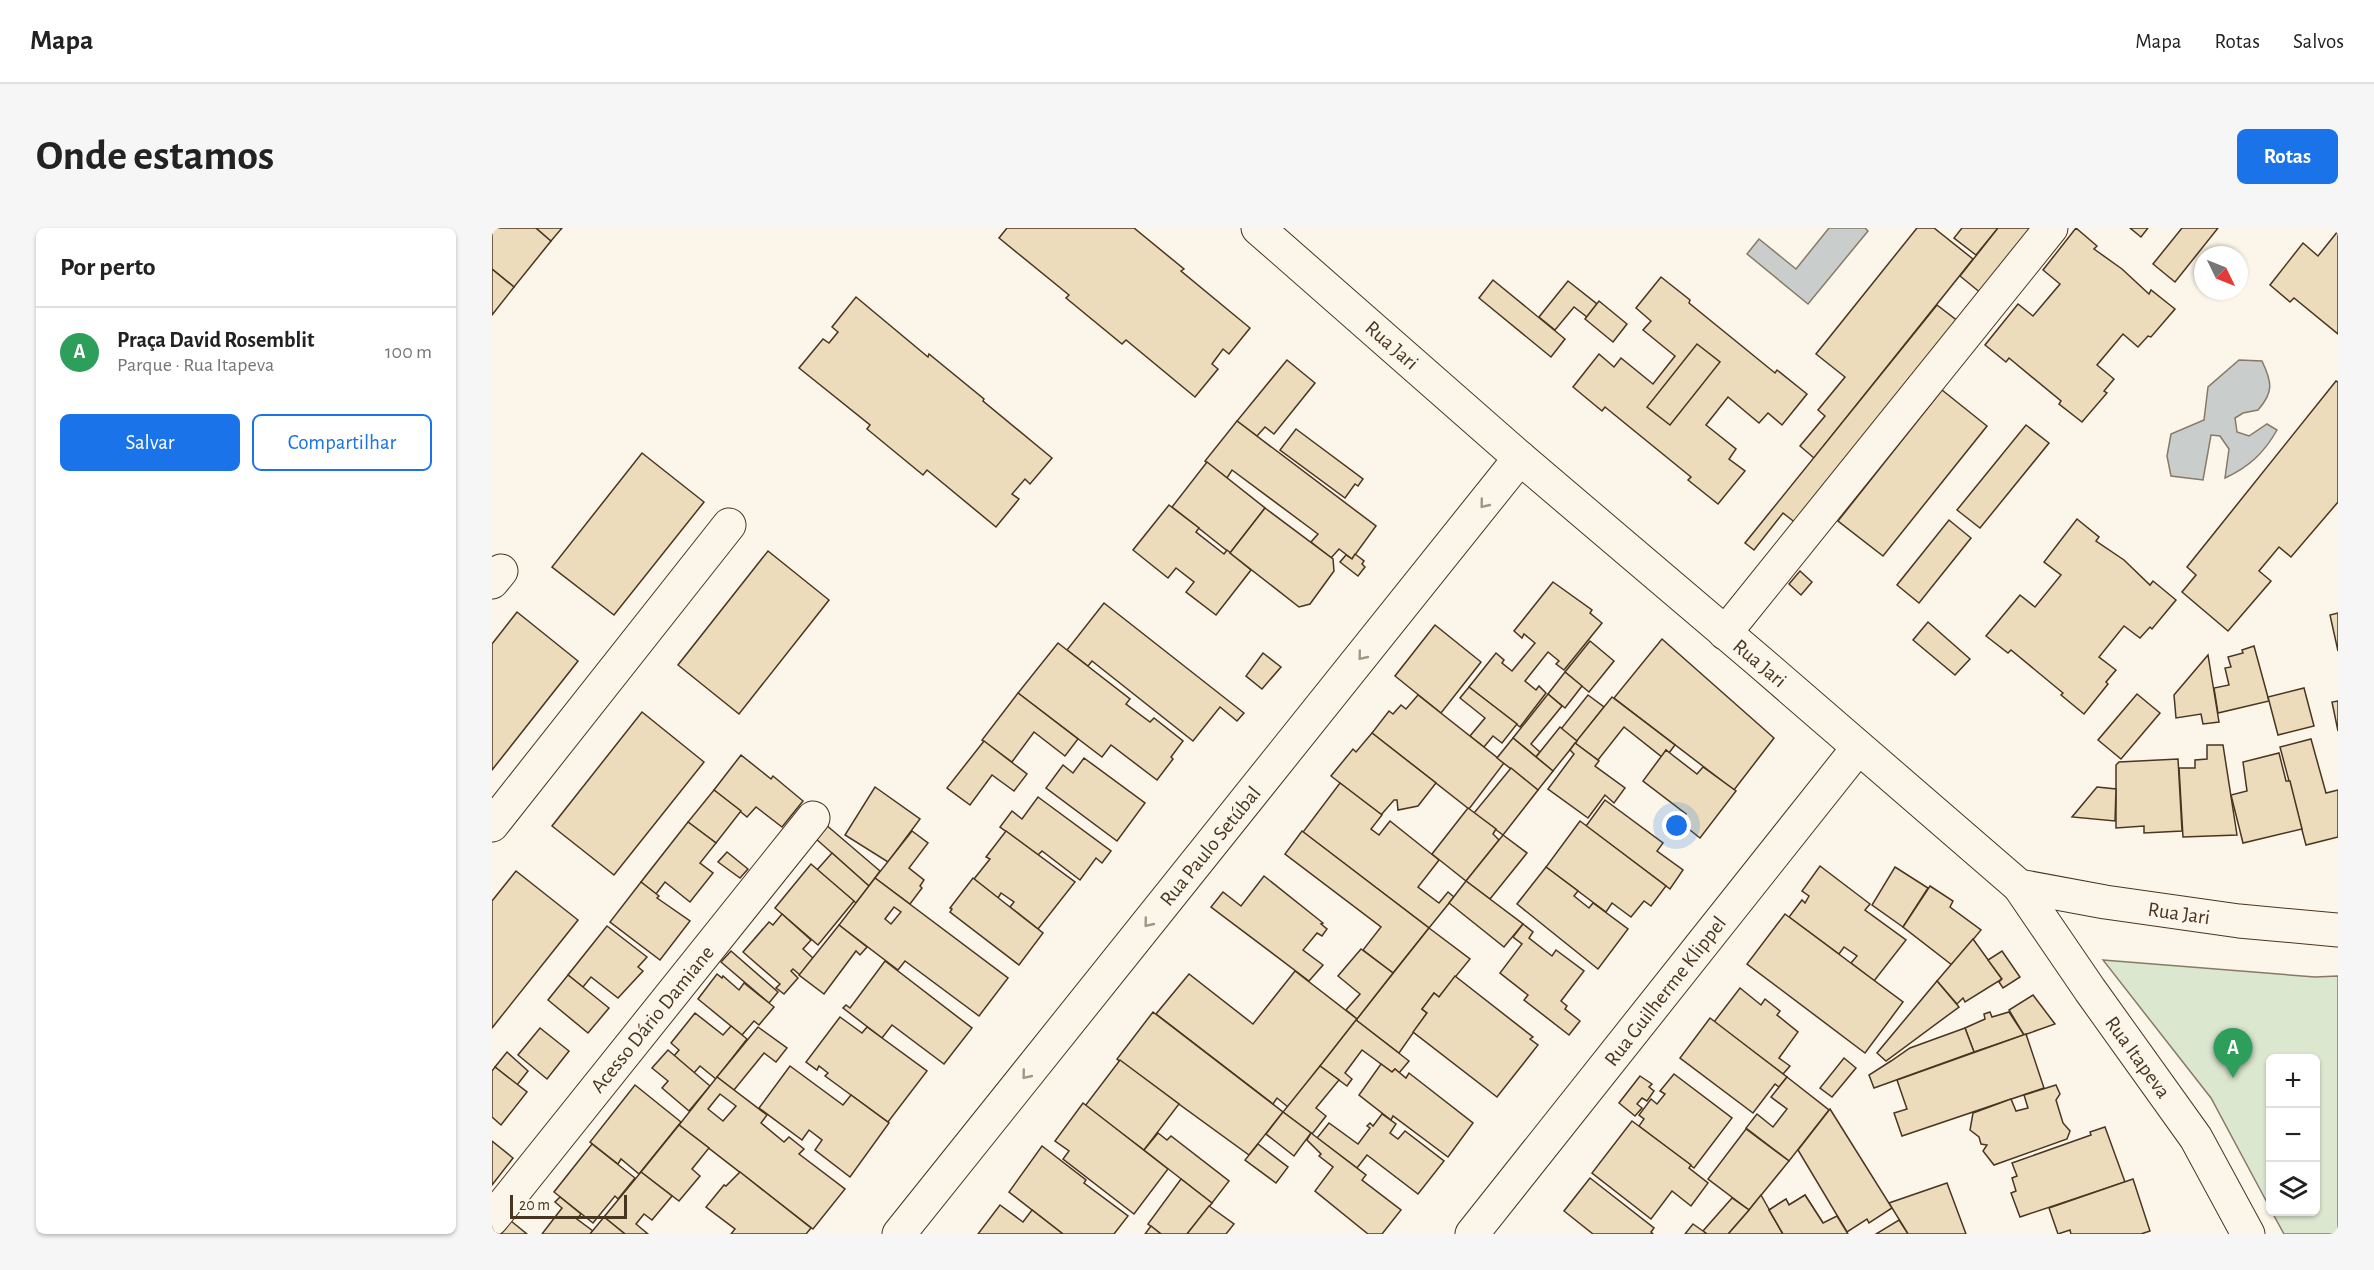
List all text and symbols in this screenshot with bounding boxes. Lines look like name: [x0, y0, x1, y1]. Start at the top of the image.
text: Mapa: [30, 27, 93, 55]
text: Mapa: [2135, 31, 2182, 52]
text: Rotas: [2215, 31, 2260, 52]
text: Salvos: [2293, 31, 2344, 52]
button: Rotas: [2237, 129, 2338, 184]
text: Onde estamos: [36, 135, 274, 177]
north arrow: [2194, 246, 2248, 300]
text: Por perto: [60, 254, 156, 280]
street label: Rua Jari: [1361, 317, 1422, 374]
text: Praça David Rosemblit: [117, 329, 315, 351]
text: A: [74, 342, 86, 362]
text: 100 m: [385, 342, 432, 362]
text: Parque · Rua Itapeva: [117, 355, 274, 375]
button: Salvar: [60, 414, 240, 471]
button: Compartilhar: [252, 414, 432, 471]
one-way arrow: [1480, 497, 1491, 508]
street label: Rua Jari: [1729, 635, 1790, 692]
one-way arrow: [1358, 649, 1369, 660]
street label: Rua Paulo Setúbal: [1156, 783, 1265, 910]
your location: [1662, 811, 1691, 840]
street label: Rua Jari: [2146, 899, 2211, 928]
street label: Rua Guilherme Klippel: [1601, 913, 1730, 1070]
one-way arrow: [1145, 916, 1156, 927]
street label: Acesso Dário Damiane: [587, 942, 718, 1097]
street label: Rua Itapeva: [2101, 1012, 2174, 1102]
pin: A: [2214, 1028, 2252, 1078]
map controls: [2266, 1054, 2320, 1216]
button: +: [2266, 1054, 2320, 1108]
one-way arrow: [1023, 1068, 1034, 1079]
button: −: [2266, 1108, 2320, 1162]
button: layers: [2266, 1162, 2320, 1216]
scale bar: [510, 1192, 627, 1220]
text: 20 m: [519, 1197, 550, 1213]

